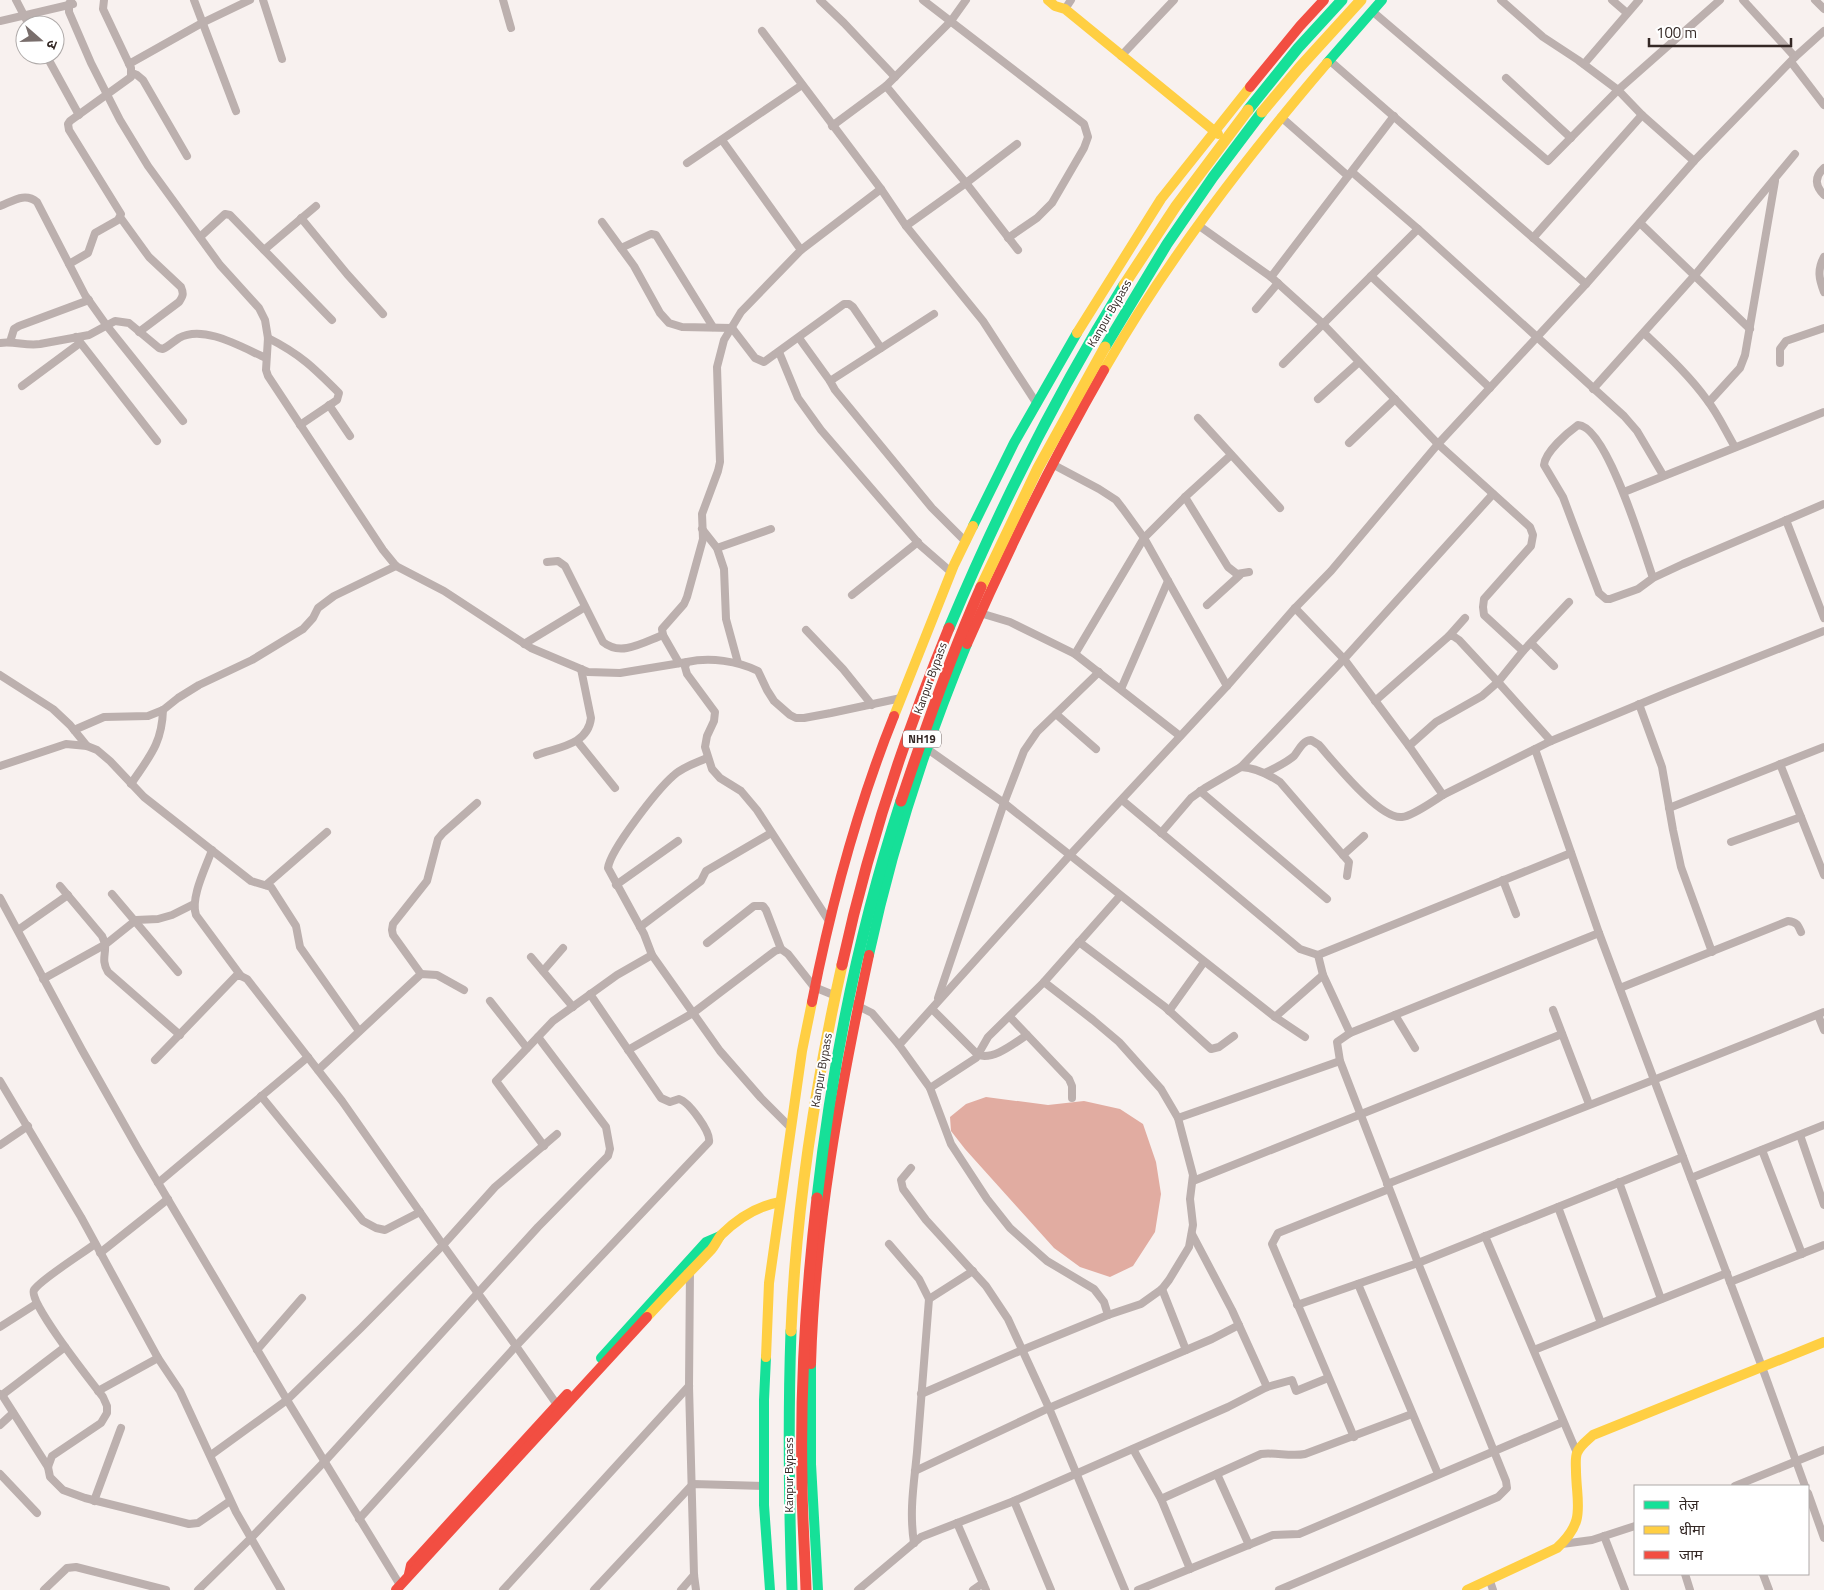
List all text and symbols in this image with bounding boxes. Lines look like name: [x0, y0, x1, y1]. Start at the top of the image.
north arrow: [15, 15, 65, 65]
scale bar: [1649, 15, 1792, 47]
text: 100 m: [1656, 21, 1697, 44]
text: उ: [41, 37, 64, 53]
street label: Kanpur Bypass: [1082, 275, 1136, 350]
street label: Kanpur Bypass: [908, 639, 952, 717]
road number: NH19: [903, 731, 941, 748]
street label: Kanpur Bypass: [805, 1031, 837, 1109]
street label: Kanpur Bypass: [779, 1437, 798, 1513]
legend: [1634, 1485, 1809, 1575]
text: तेज़: [1679, 1493, 1700, 1516]
text: धीमा: [1679, 1518, 1706, 1541]
text: जाम: [1679, 1543, 1704, 1566]

